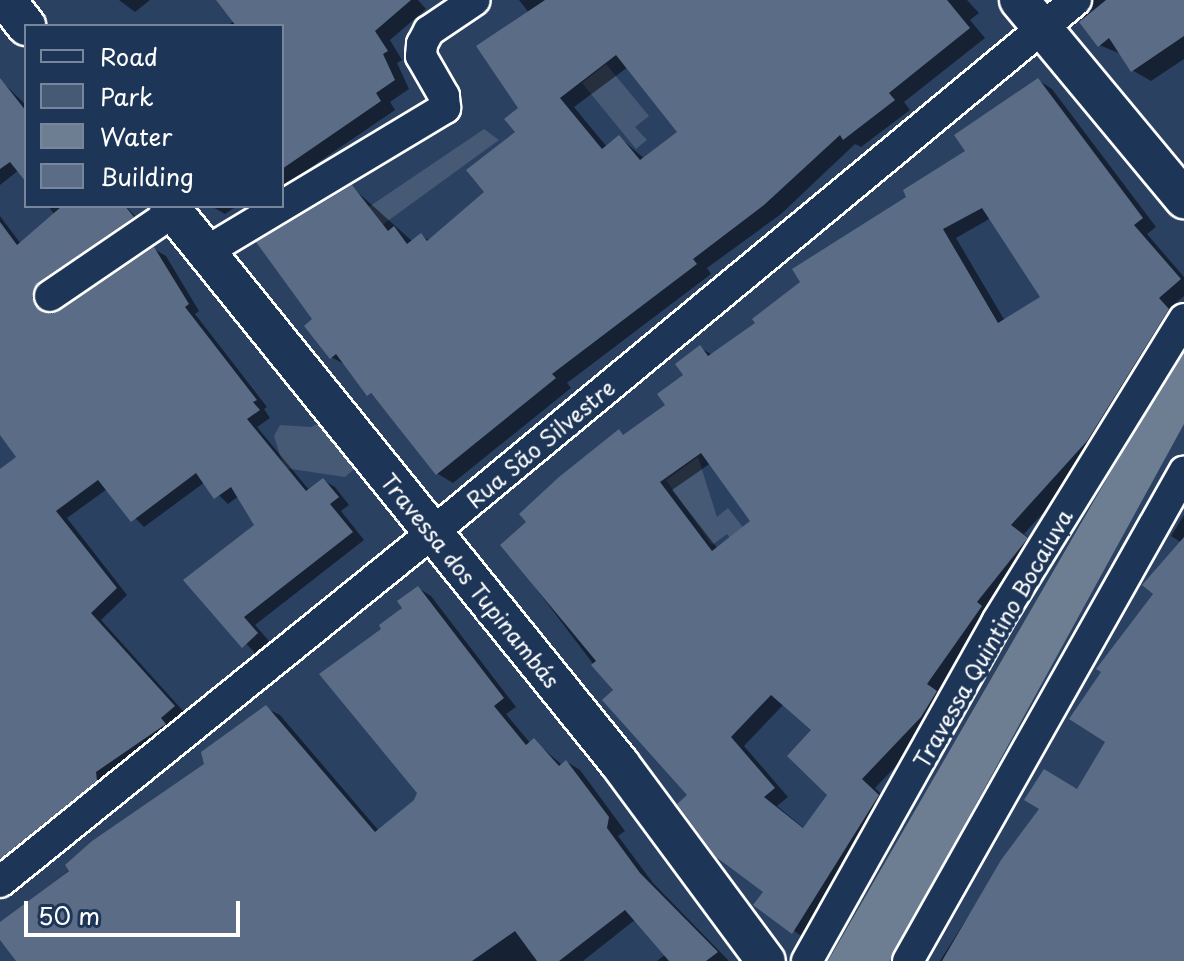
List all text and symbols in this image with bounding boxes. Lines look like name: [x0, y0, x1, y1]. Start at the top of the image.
legend: [24, 24, 284, 208]
text: Road: [100, 38, 158, 74]
text: Park: [100, 78, 154, 114]
text: Water: [100, 118, 172, 154]
text: Building: [100, 158, 194, 194]
street label: Rua São Silvestre: [460, 373, 620, 513]
street label: Travessa dos Tupinambás: [375, 466, 567, 694]
street label: Travessa Quintino Bocaiuva: [907, 504, 1077, 772]
scale bar: [28, 885, 244, 935]
text: 50 m: [38, 897, 100, 933]

